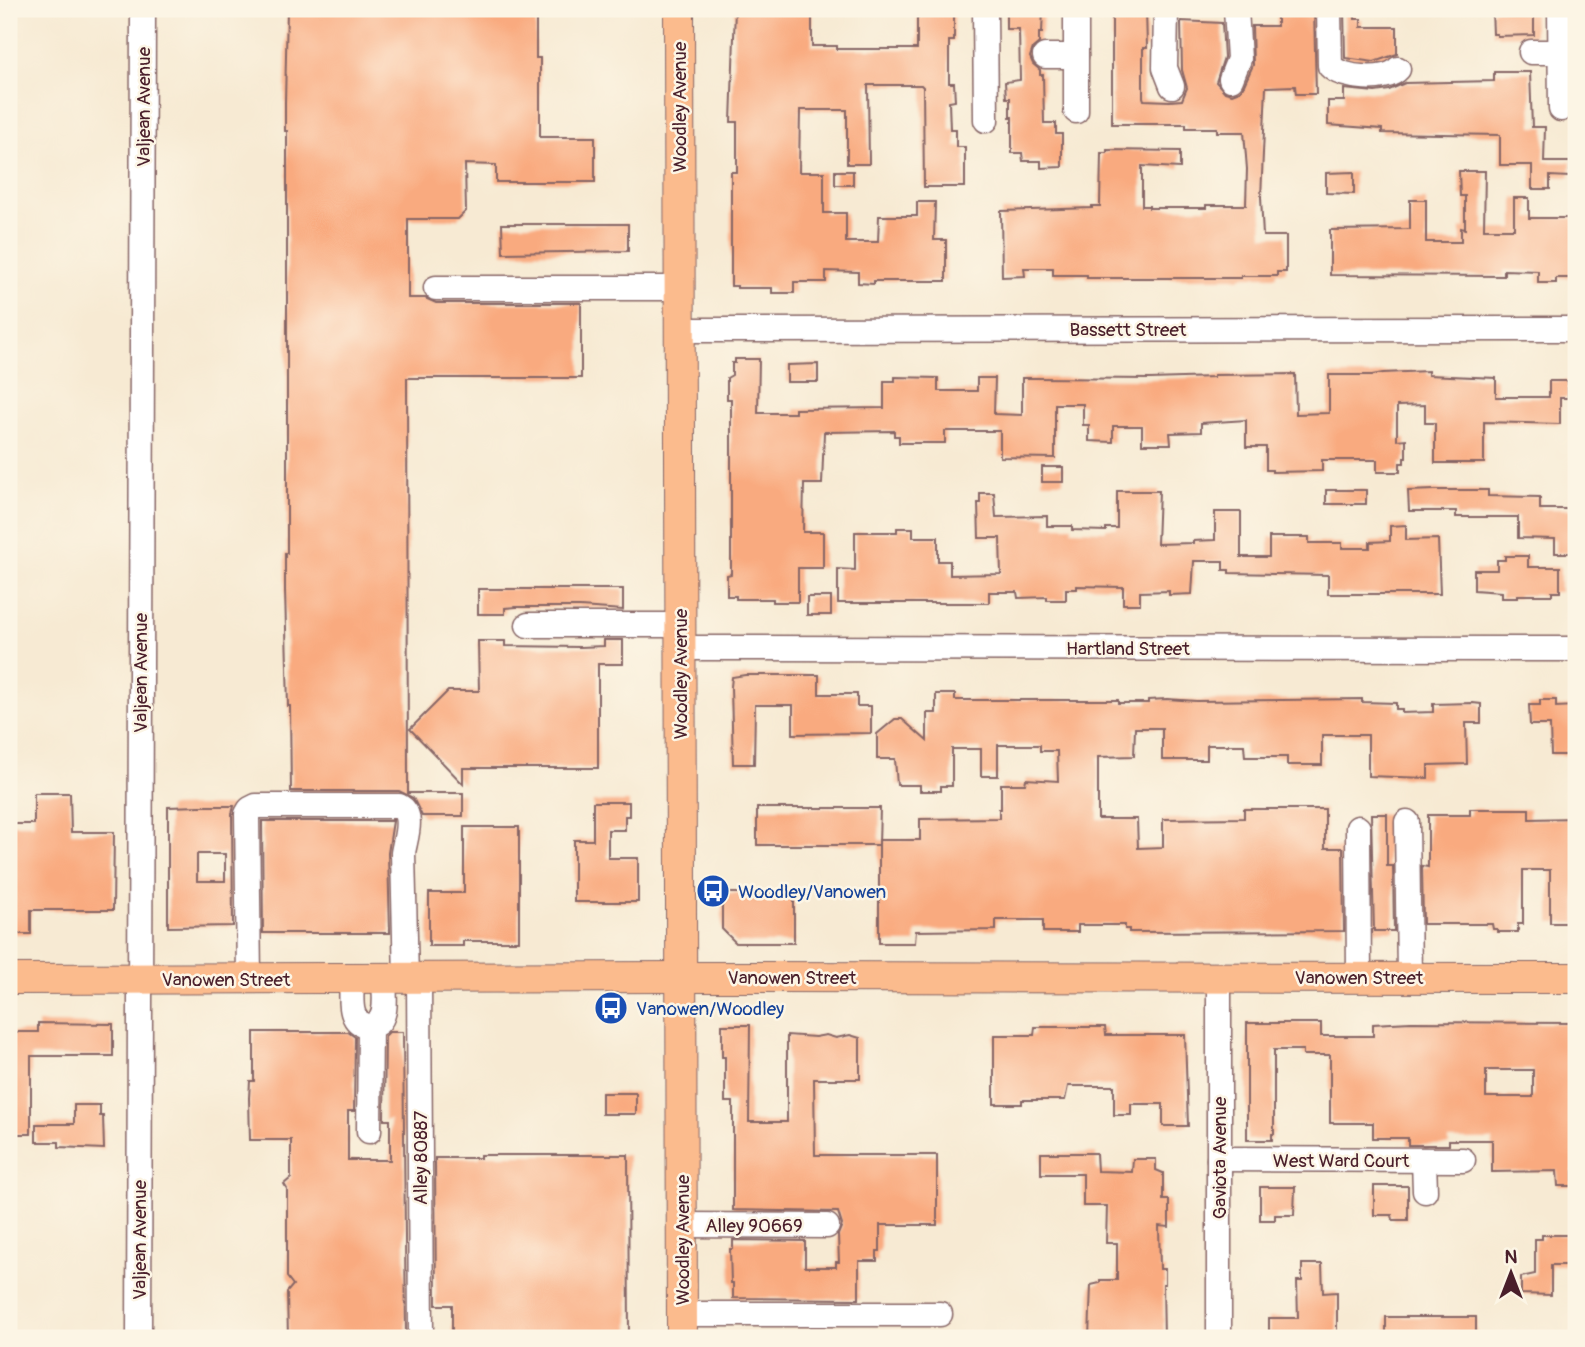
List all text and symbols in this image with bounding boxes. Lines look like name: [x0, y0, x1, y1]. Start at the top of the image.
street label: Woodley Avenue: [668, 41, 692, 172]
street label: Valjean Avenue: [132, 46, 156, 167]
street label: Bassett Street: [1070, 318, 1187, 342]
street label: Woodley Avenue: [669, 608, 693, 739]
street label: Valjean Avenue: [129, 612, 153, 733]
street label: Hartland Street: [1066, 637, 1190, 661]
bus stop icon: Woodley/Vanowen: [694, 872, 732, 910]
place label: Woodley/Vanowen: [738, 880, 886, 904]
street label: Vanowen Street: [727, 966, 857, 990]
street label: Vanowen Street: [1294, 966, 1424, 990]
street label: Vanowen Street: [161, 968, 291, 992]
bus stop icon: Vanowen/Woodley: [592, 989, 630, 1027]
place label: Vanowen/Woodley: [636, 997, 784, 1021]
street label: Gaviota Avenue: [1208, 1096, 1232, 1219]
street label: Alley 80887: [409, 1111, 433, 1205]
street label: West Ward Court: [1273, 1149, 1410, 1173]
street label: Woodley Avenue: [671, 1174, 695, 1305]
street label: Valjean Avenue: [128, 1179, 152, 1300]
street label: Alley 90669: [705, 1214, 803, 1238]
north arrow: [1476, 1238, 1546, 1308]
text: N: [1505, 1245, 1518, 1269]

